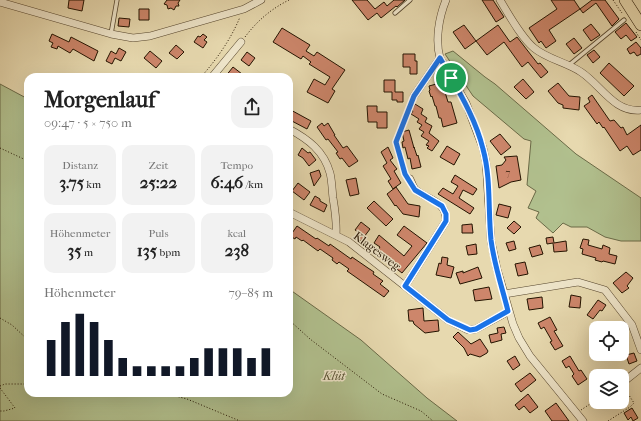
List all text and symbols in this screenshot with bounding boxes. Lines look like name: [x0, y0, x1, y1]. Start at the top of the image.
pin: [434, 61, 468, 95]
icon: arrive: [440, 67, 462, 89]
button: share: [231, 86, 273, 128]
text: Morgenlauf: [44, 87, 155, 113]
text: 09:47 · 5 × 750 m: [44, 115, 132, 130]
text: Distanz: [62, 159, 98, 172]
text: Zeit: [148, 159, 168, 172]
text: Tempo: [221, 159, 253, 172]
house number: 7: [506, 167, 511, 179]
text: 3.75: [59, 172, 84, 192]
text: 25:22: [140, 172, 177, 192]
text: 6:46: [211, 172, 243, 192]
text: km: [84, 178, 101, 191]
text: /km: [243, 178, 263, 191]
text: Höhenmeter: [50, 227, 110, 240]
text: Puls: [149, 227, 168, 240]
text: kcal: [228, 227, 246, 240]
street label: Klagesweg: [351, 229, 404, 274]
text: 35: [67, 240, 82, 260]
text: 135: [137, 240, 157, 260]
text: 238: [225, 240, 249, 260]
text: m: [82, 246, 93, 259]
text: bpm: [157, 246, 180, 259]
text: Höhenmeter: [44, 285, 116, 300]
text: 79–85 m: [228, 285, 273, 300]
map controls: [589, 321, 629, 409]
button: locate: [589, 321, 629, 361]
park label: Klüt: [322, 369, 346, 383]
button: layers: [589, 369, 629, 409]

